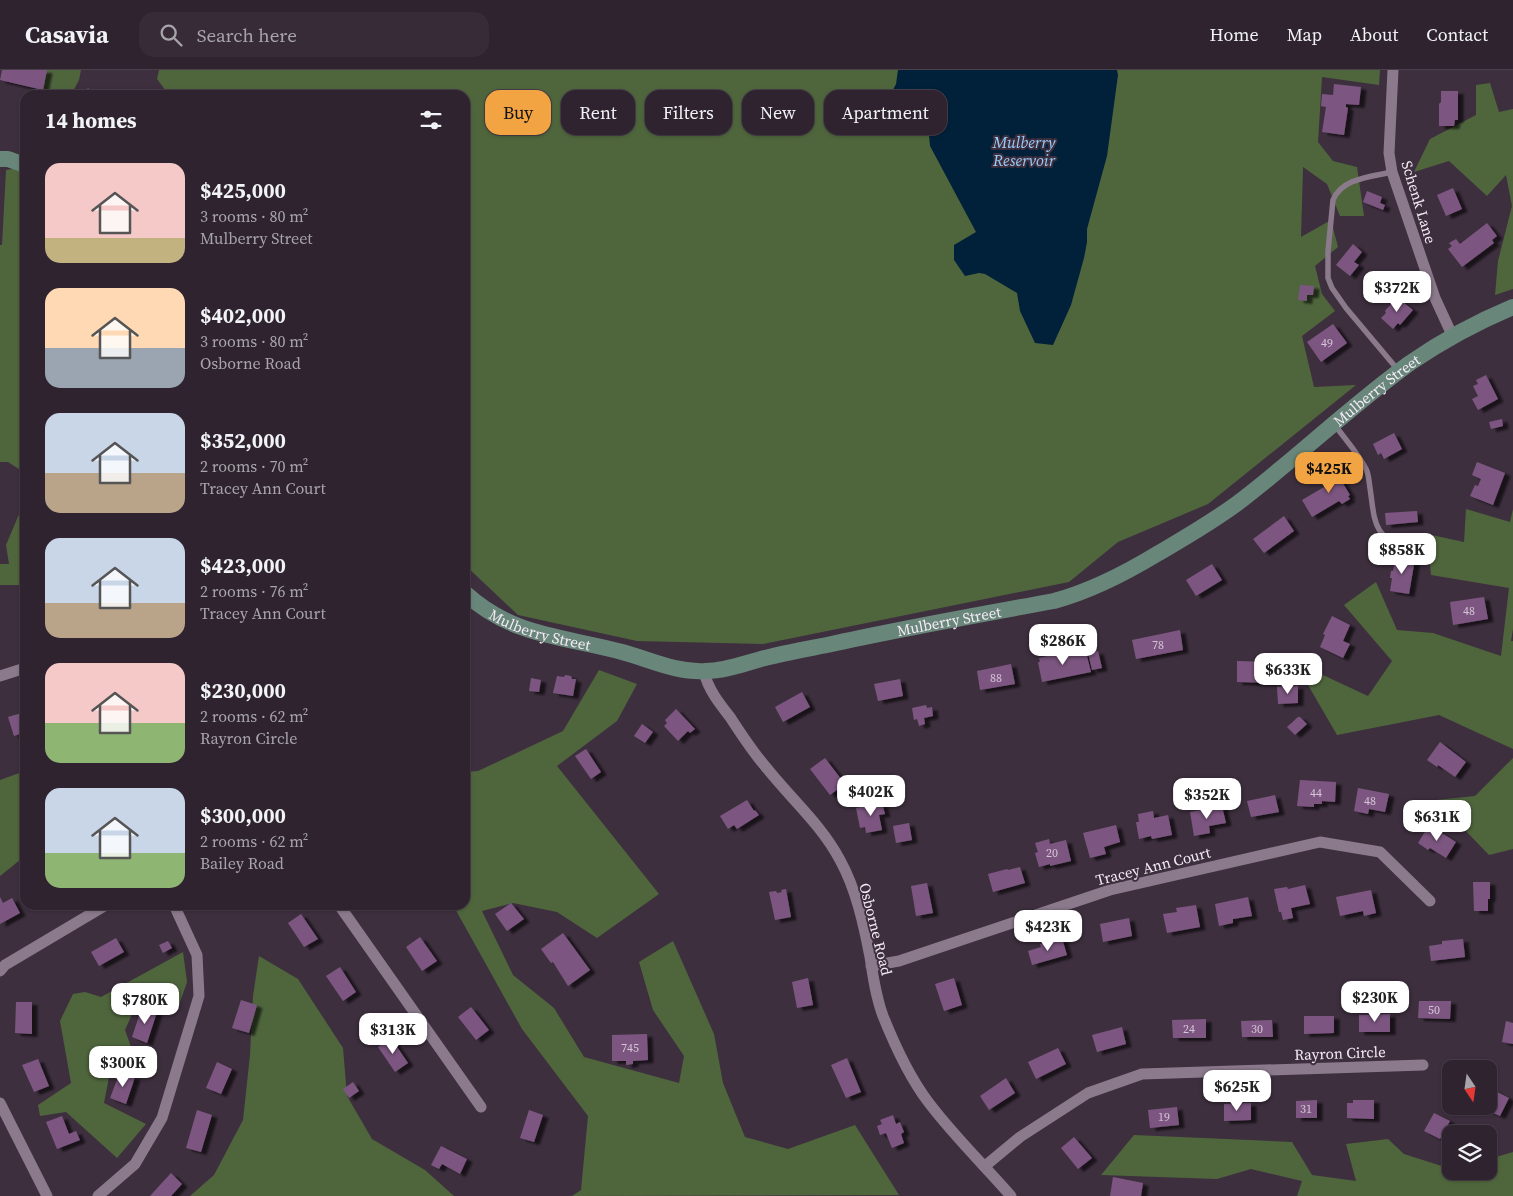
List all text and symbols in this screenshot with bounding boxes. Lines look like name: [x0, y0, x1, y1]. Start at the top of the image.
search box: [139, 12, 489, 57]
text: Casavia: [25, 18, 109, 51]
icon: search: [157, 21, 185, 49]
text: Search here: [197, 22, 297, 48]
text: Home: [1210, 22, 1259, 47]
text: Map: [1287, 22, 1322, 47]
text: About: [1350, 22, 1398, 47]
text: Contact: [1426, 22, 1488, 47]
chip: Buy: [485, 90, 551, 135]
chip: Rent: [561, 90, 635, 135]
chip: Filters: [645, 90, 732, 135]
chip: New: [742, 90, 814, 135]
chip: Apartment: [824, 90, 947, 135]
text: 14 homes: [45, 106, 137, 135]
icon: filters: [417, 106, 445, 134]
water label: Mulberry Reservoir: [992, 131, 1056, 171]
street label: Schenk Lane: [1396, 158, 1442, 246]
text: $425,000: [200, 176, 286, 205]
icon: home: [85, 183, 145, 243]
text: 3 rooms · 80 m²: [200, 205, 308, 227]
text: Mulberry Street: [200, 227, 313, 249]
pin: $372K: [1362, 270, 1432, 313]
text: $372K: [1374, 276, 1420, 298]
text: $402,000: [200, 301, 286, 330]
icon: home: [85, 308, 145, 368]
text: 3 rooms · 80 m²: [200, 330, 308, 352]
house number: 49: [1321, 335, 1333, 351]
street label: Mulberry Street: [1328, 349, 1424, 431]
text: Osborne Road: [200, 352, 301, 374]
text: $352,000: [200, 426, 286, 455]
icon: home: [85, 433, 145, 493]
pin: $425K: [1294, 452, 1364, 494]
text: 2 rooms · 70 m²: [200, 455, 308, 477]
text: $425K: [1306, 457, 1352, 479]
text: Tracey Ann Court: [200, 477, 326, 499]
pin: $858K: [1367, 532, 1437, 575]
text: $858K: [1379, 538, 1425, 560]
text: $423,000: [200, 551, 286, 580]
icon: home: [85, 558, 145, 618]
text: 2 rooms · 76 m²: [200, 580, 308, 602]
street label: Mulberry Street: [895, 600, 1003, 641]
text: Tracey Ann Court: [200, 602, 326, 624]
street label: Mulberry Street: [485, 603, 593, 655]
house number: 48: [1463, 603, 1475, 619]
pin: $286K: [1028, 624, 1098, 666]
text: $286K: [1040, 629, 1086, 651]
house number: 78: [1152, 637, 1164, 653]
pin: $633K: [1253, 652, 1323, 695]
text: $633K: [1265, 658, 1311, 680]
house number: 88: [990, 670, 1002, 686]
text: $230,000: [200, 676, 286, 705]
icon: home: [85, 683, 145, 743]
text: 2 rooms · 62 m²: [200, 705, 308, 727]
text: Rayron Circle: [200, 727, 297, 749]
pin: $402K: [836, 774, 906, 817]
pin: $352K: [1172, 778, 1242, 820]
text: $402K: [848, 780, 894, 802]
text: $352K: [1184, 783, 1230, 805]
house number: 44: [1310, 785, 1322, 801]
house number: 48: [1364, 793, 1376, 809]
pin: $631K: [1402, 800, 1472, 842]
text: $300,000: [200, 801, 286, 830]
text: $631K: [1414, 805, 1460, 827]
icon: home: [85, 808, 145, 868]
text: 2 rooms · 62 m²: [200, 830, 308, 852]
street label: Tracey Ann Court: [1093, 842, 1213, 890]
house number: 20: [1046, 845, 1058, 861]
text: Bailey Road: [200, 852, 284, 874]
street label: Osborne Road: [854, 881, 898, 978]
pin: $423K: [1013, 910, 1083, 952]
text: $423K: [1025, 915, 1071, 937]
pin: $230K: [1340, 980, 1410, 1023]
pin: $780K: [110, 982, 180, 1025]
text: $230K: [1352, 986, 1398, 1008]
text: $780K: [122, 988, 168, 1010]
house number: 50: [1428, 1002, 1440, 1018]
pin: $313K: [358, 1012, 428, 1055]
text: $313K: [370, 1018, 416, 1040]
house number: 24: [1183, 1021, 1195, 1037]
house number: 30: [1251, 1021, 1263, 1037]
house number: 745: [621, 1040, 639, 1056]
street label: Rayron Circle: [1294, 1041, 1386, 1065]
pin: $300K: [88, 1046, 158, 1088]
text: $300K: [100, 1051, 146, 1073]
north arrow: [1442, 1060, 1498, 1115]
map controls: [1442, 1060, 1497, 1180]
pin: $625K: [1202, 1070, 1272, 1112]
text: $625K: [1214, 1075, 1260, 1097]
house number: 31: [1300, 1101, 1312, 1117]
house number: 19: [1158, 1109, 1170, 1125]
button: layers: [1442, 1125, 1497, 1180]

